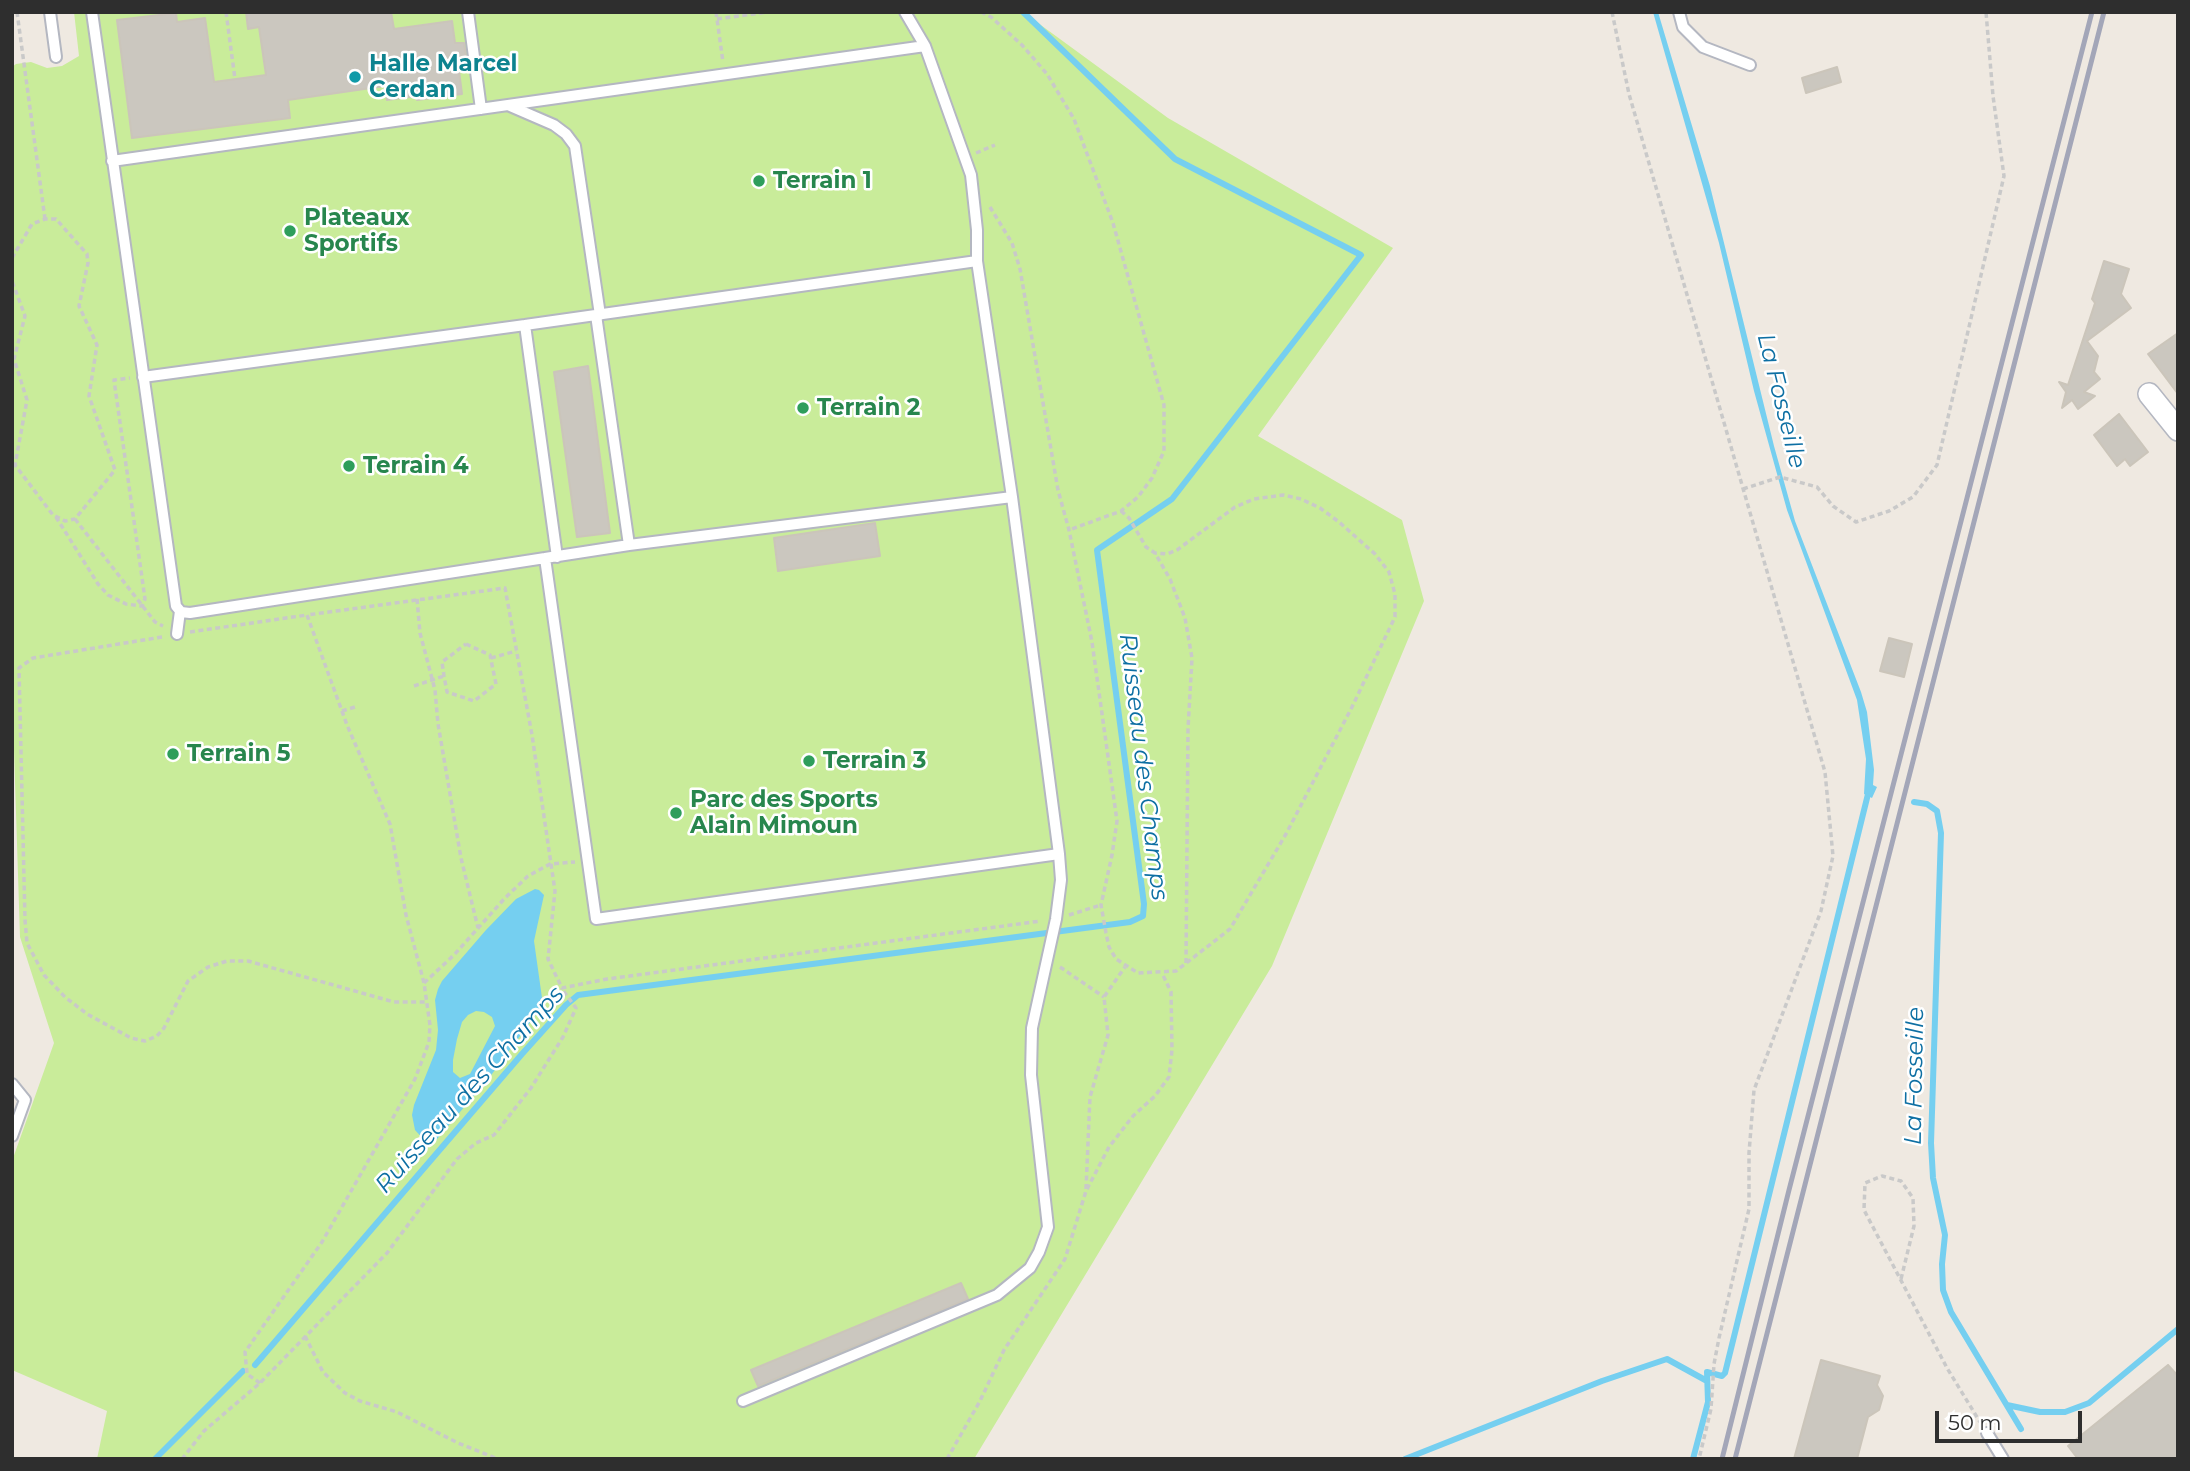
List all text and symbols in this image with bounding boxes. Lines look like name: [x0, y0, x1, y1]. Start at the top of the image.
place label: Halle Marcel Cerdan: [369, 50, 517, 104]
marker: Halle Marcel Cerdan: [347, 69, 363, 85]
place label: Terrain 1: [773, 167, 872, 195]
marker: Terrain 1: [751, 173, 767, 189]
place label: Plateaux Sportifs: [304, 204, 409, 258]
marker: Plateaux Sportifs: [282, 223, 298, 239]
water label: La Fosseille: [1750, 331, 1812, 471]
place label: Terrain 2: [817, 394, 920, 422]
marker: Terrain 2: [795, 400, 811, 416]
place label: Terrain 4: [363, 452, 469, 480]
marker: Terrain 4: [341, 458, 357, 474]
water label: Ruisseau des Champs: [1112, 632, 1174, 902]
place label: Terrain 5: [187, 740, 291, 768]
marker: Terrain 5: [165, 746, 181, 762]
place label: Terrain 3: [823, 747, 926, 775]
marker: Terrain 3: [801, 753, 817, 769]
place label: Parc des Sports Alain Mimoun: [690, 786, 878, 840]
marker: Parc des Sports Alain Mimoun: [668, 805, 684, 821]
water label: Ruisseau des Champs: [369, 981, 571, 1199]
water label: La Fosseille: [1899, 1007, 1931, 1145]
scale bar: [1938, 1398, 2085, 1442]
text: 50 m: [1948, 1410, 2002, 1435]

